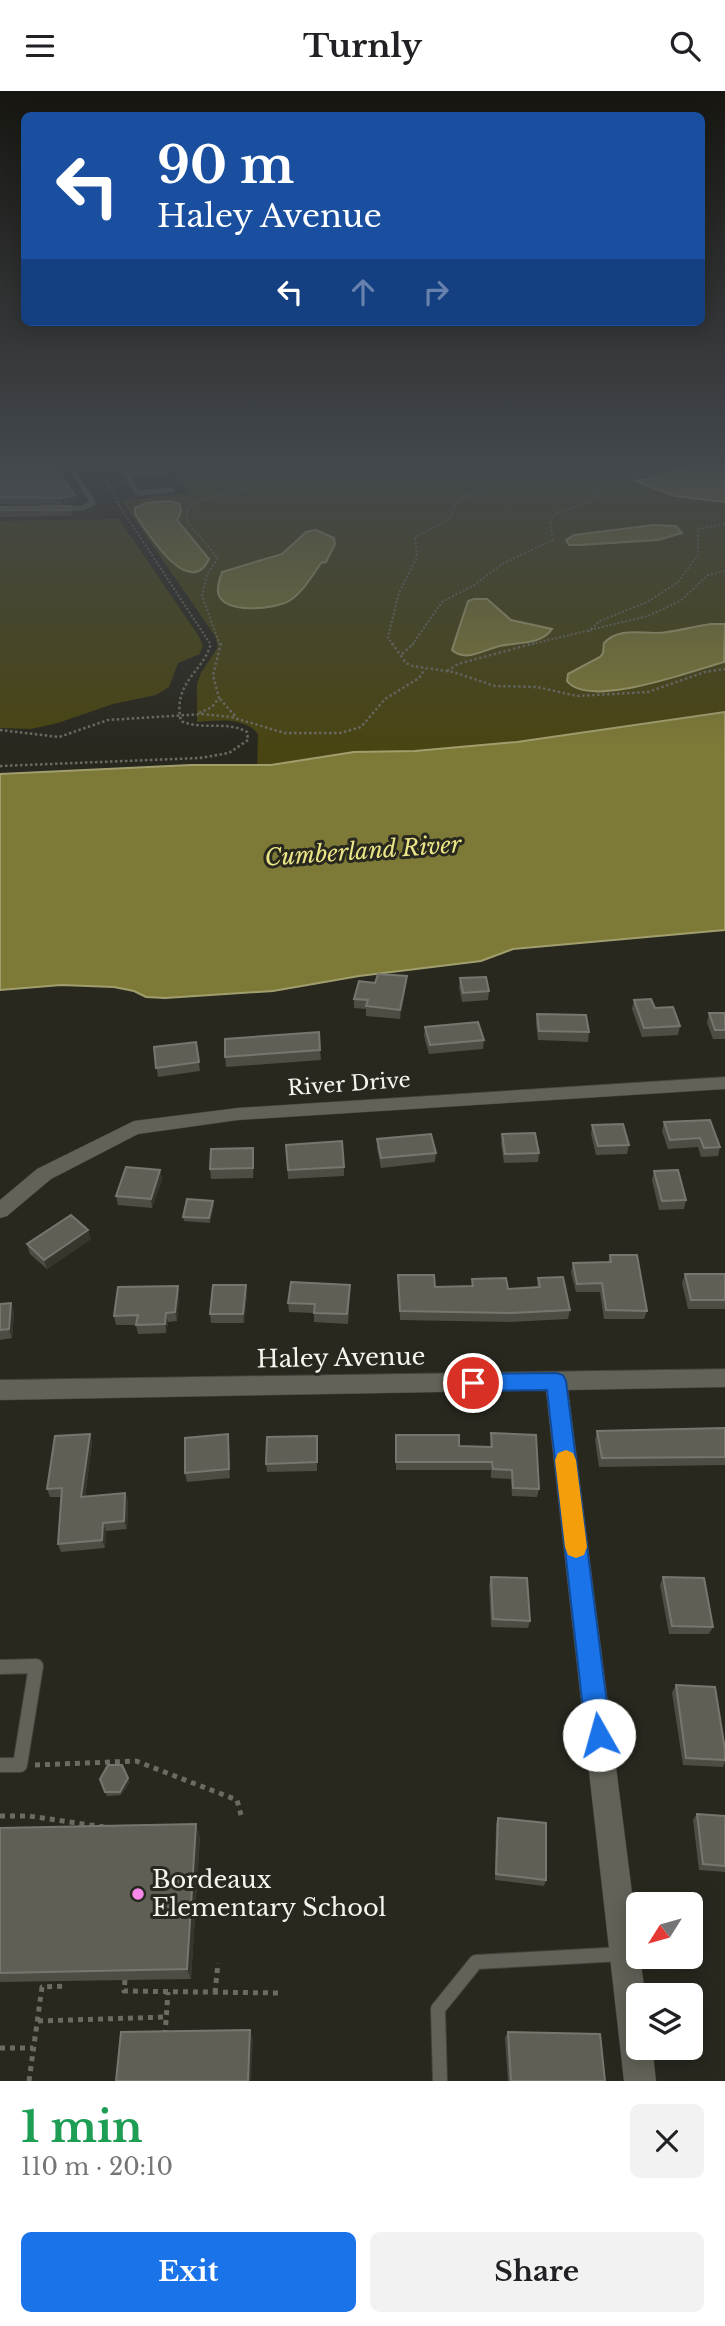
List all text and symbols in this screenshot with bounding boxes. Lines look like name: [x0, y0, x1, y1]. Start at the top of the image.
text: Turnly: [303, 26, 422, 66]
icon: menu: [21, 27, 59, 65]
icon: search: [666, 27, 704, 65]
text: 90 m: [157, 135, 294, 196]
icon: left: [42, 140, 133, 231]
text: Haley Avenue: [157, 196, 382, 236]
icon: left: [271, 273, 309, 311]
icon: ahead: [344, 273, 382, 311]
icon: right: [417, 273, 455, 311]
water label: Cumberland River: [264, 830, 464, 872]
street label: River Drive: [286, 1067, 412, 1101]
street label: Haley Avenue: [256, 1342, 426, 1373]
pin: [443, 1353, 503, 1413]
icon: arrive: [454, 1364, 492, 1402]
position arrow: [562, 1698, 636, 1772]
place label: Bordeaux Elementary School: [152, 1865, 387, 1922]
marker: Bordeaux Elementary School: [130, 1886, 146, 1902]
north arrow: [626, 1892, 704, 1969]
map controls: [626, 1892, 703, 2060]
button: layers: [626, 1983, 703, 2060]
text: 1 min: [21, 2101, 143, 2153]
button: close: [630, 2104, 704, 2178]
text: 110 m · 20:10: [21, 2153, 173, 2181]
button: Exit: [21, 2232, 356, 2312]
button: Share: [370, 2232, 704, 2312]

